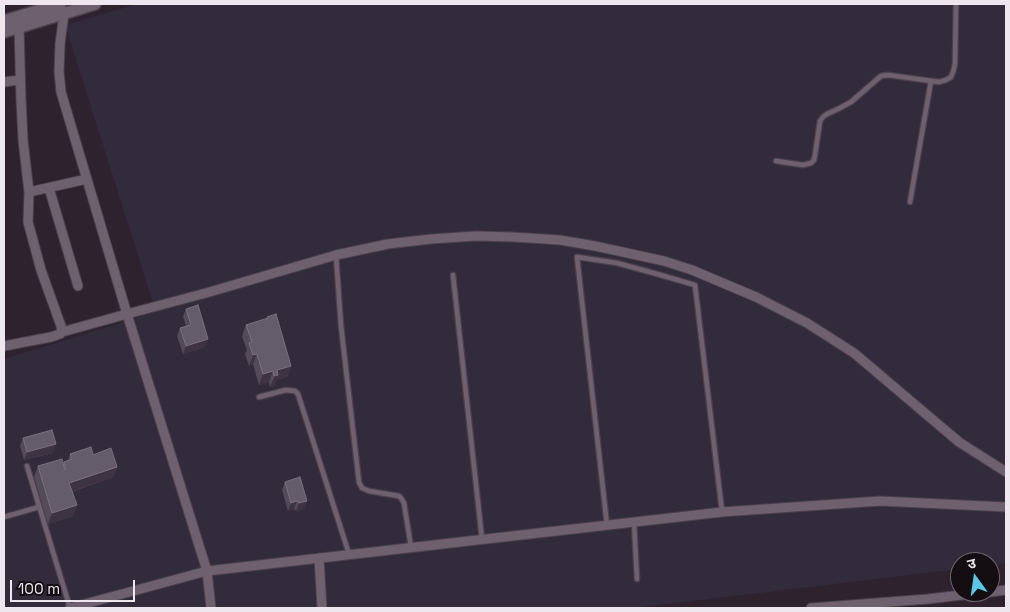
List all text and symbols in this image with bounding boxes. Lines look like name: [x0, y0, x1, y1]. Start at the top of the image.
north arrow: [950, 552, 1000, 602]
text: उ: [965, 554, 978, 573]
scale bar: [12, 570, 138, 602]
text: 100 m: [18, 579, 60, 598]

